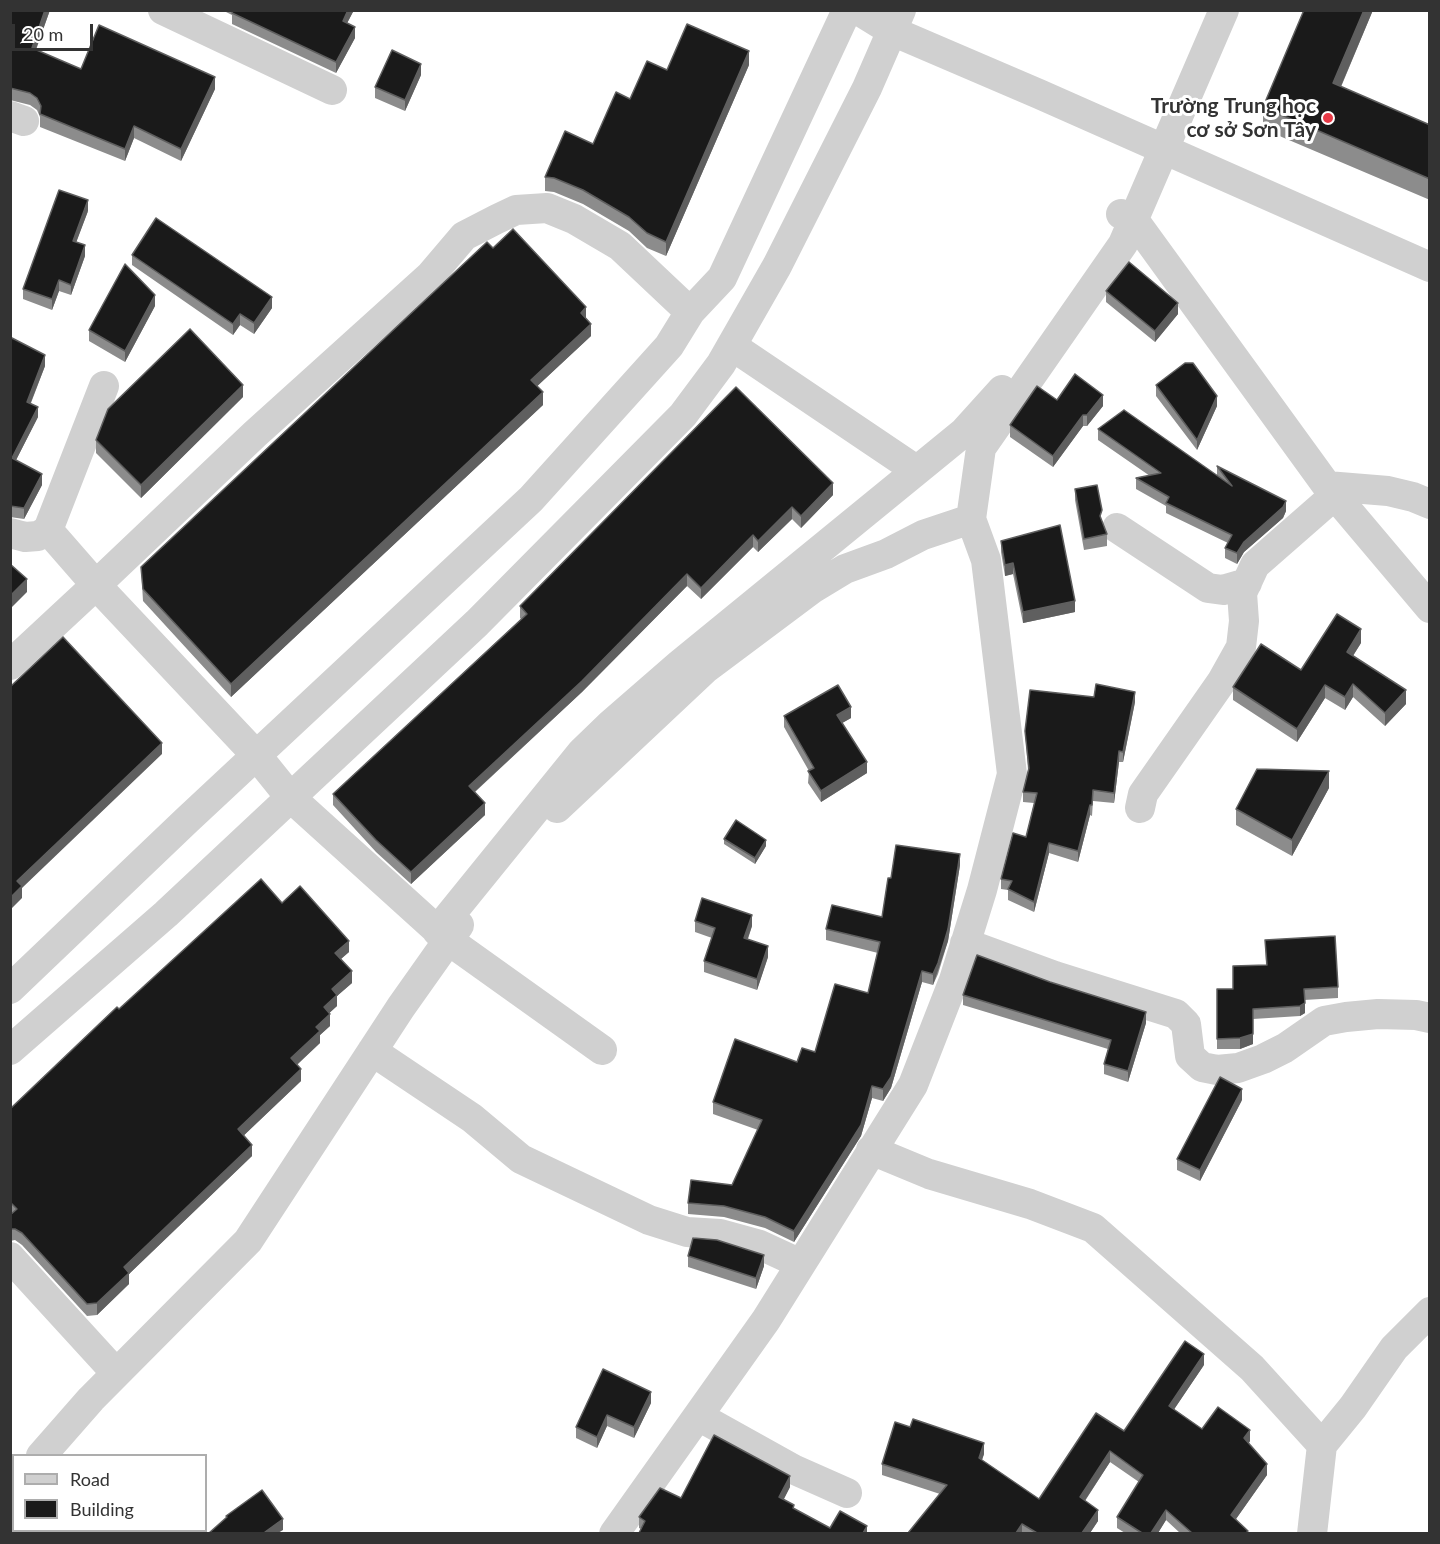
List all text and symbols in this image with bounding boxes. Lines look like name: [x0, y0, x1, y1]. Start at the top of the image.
scale bar: [15, 12, 96, 50]
text: 20 m: [23, 23, 63, 45]
place label: Trường Trung học cơ sở Sơn Tây: [1151, 93, 1316, 143]
marker: Trường Trung học cơ sở Sơn Tây: [1321, 111, 1335, 125]
legend: [12, 1454, 207, 1532]
text: Road: [70, 1468, 110, 1490]
text: Building: [70, 1498, 134, 1520]

